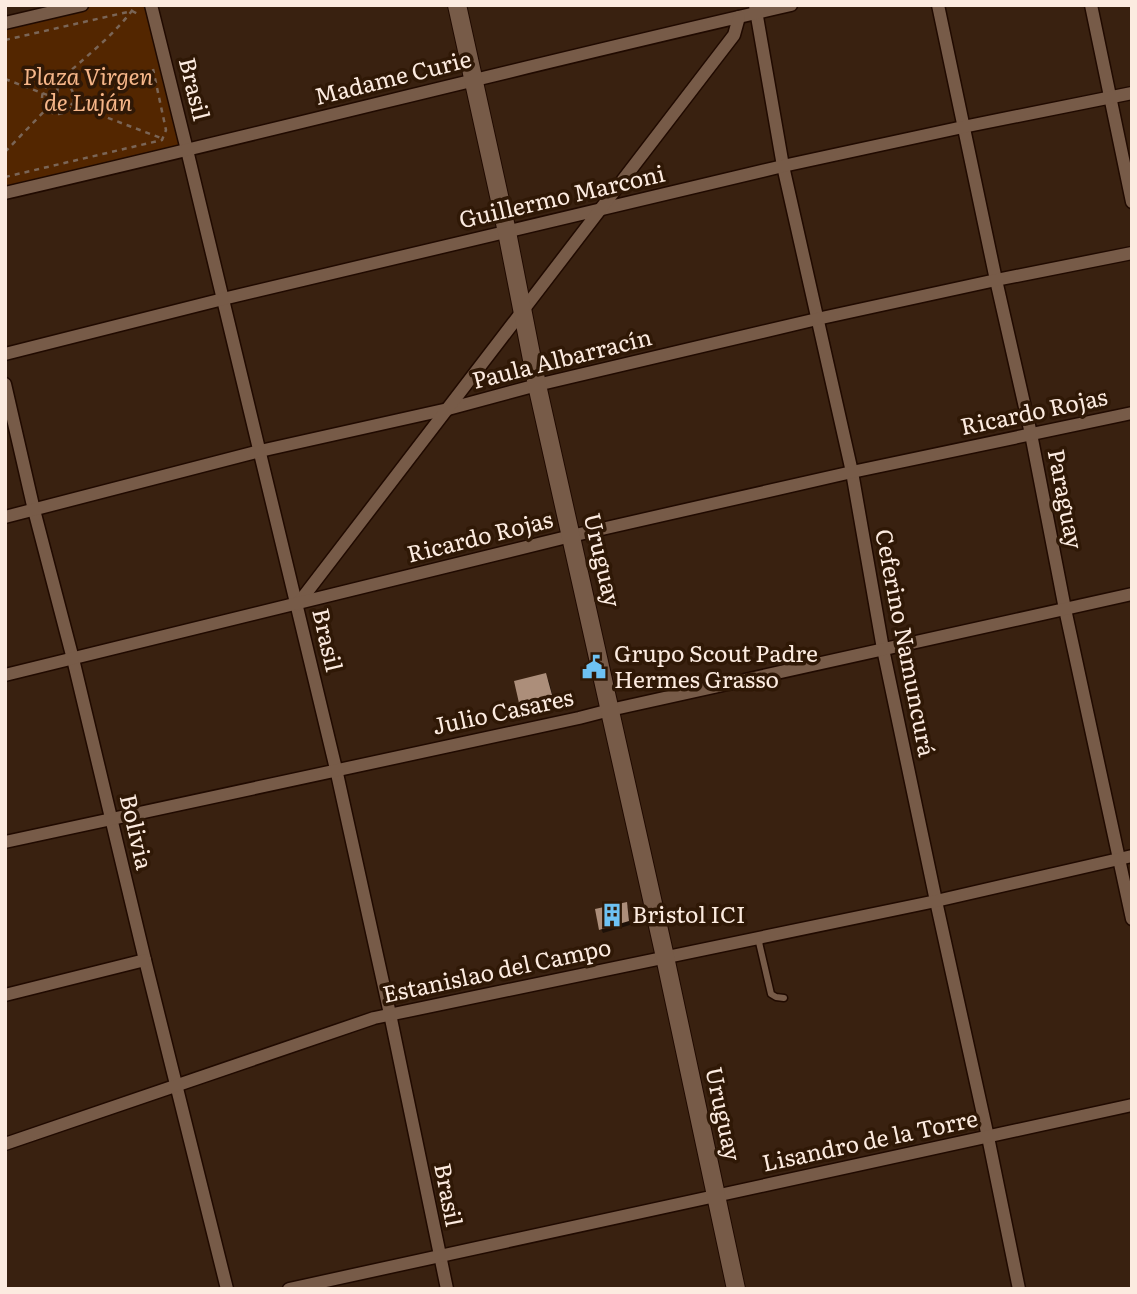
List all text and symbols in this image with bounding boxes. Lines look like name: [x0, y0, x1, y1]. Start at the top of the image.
street label: Madame Curie: [310, 40, 475, 112]
street label: Brasil: [172, 53, 220, 124]
park label: Plaza Virgen de Luján: [23, 58, 153, 118]
street label: Guillermo Marconi: [455, 155, 668, 235]
street label: Paula Albarracín: [468, 318, 655, 396]
street label: Ricardo Rojas: [957, 378, 1110, 442]
street label: Paraguay: [1041, 446, 1093, 552]
street label: Ricardo Rojas: [403, 500, 556, 570]
street label: Uruguay: [577, 509, 631, 611]
street label: Ceferino Namuncurá: [868, 526, 946, 760]
street label: Brasil: [305, 605, 353, 675]
place label: Grupo Scout Padre Hermes Grasso: [614, 635, 818, 695]
public building icon: Grupo Scout Padre Hermes Grasso: [580, 653, 608, 681]
street label: Julio Casares: [429, 679, 576, 742]
street label: Bolivia: [113, 790, 163, 873]
place label: Bristol ICI: [632, 896, 745, 930]
building icon: Bristol ICI: [598, 901, 626, 929]
street label: Estanislao del Campo: [379, 928, 614, 1010]
street label: Uruguay: [698, 1063, 752, 1165]
street label: Lisandro de la Torre: [759, 1100, 981, 1179]
street label: Brasil: [427, 1160, 473, 1230]

